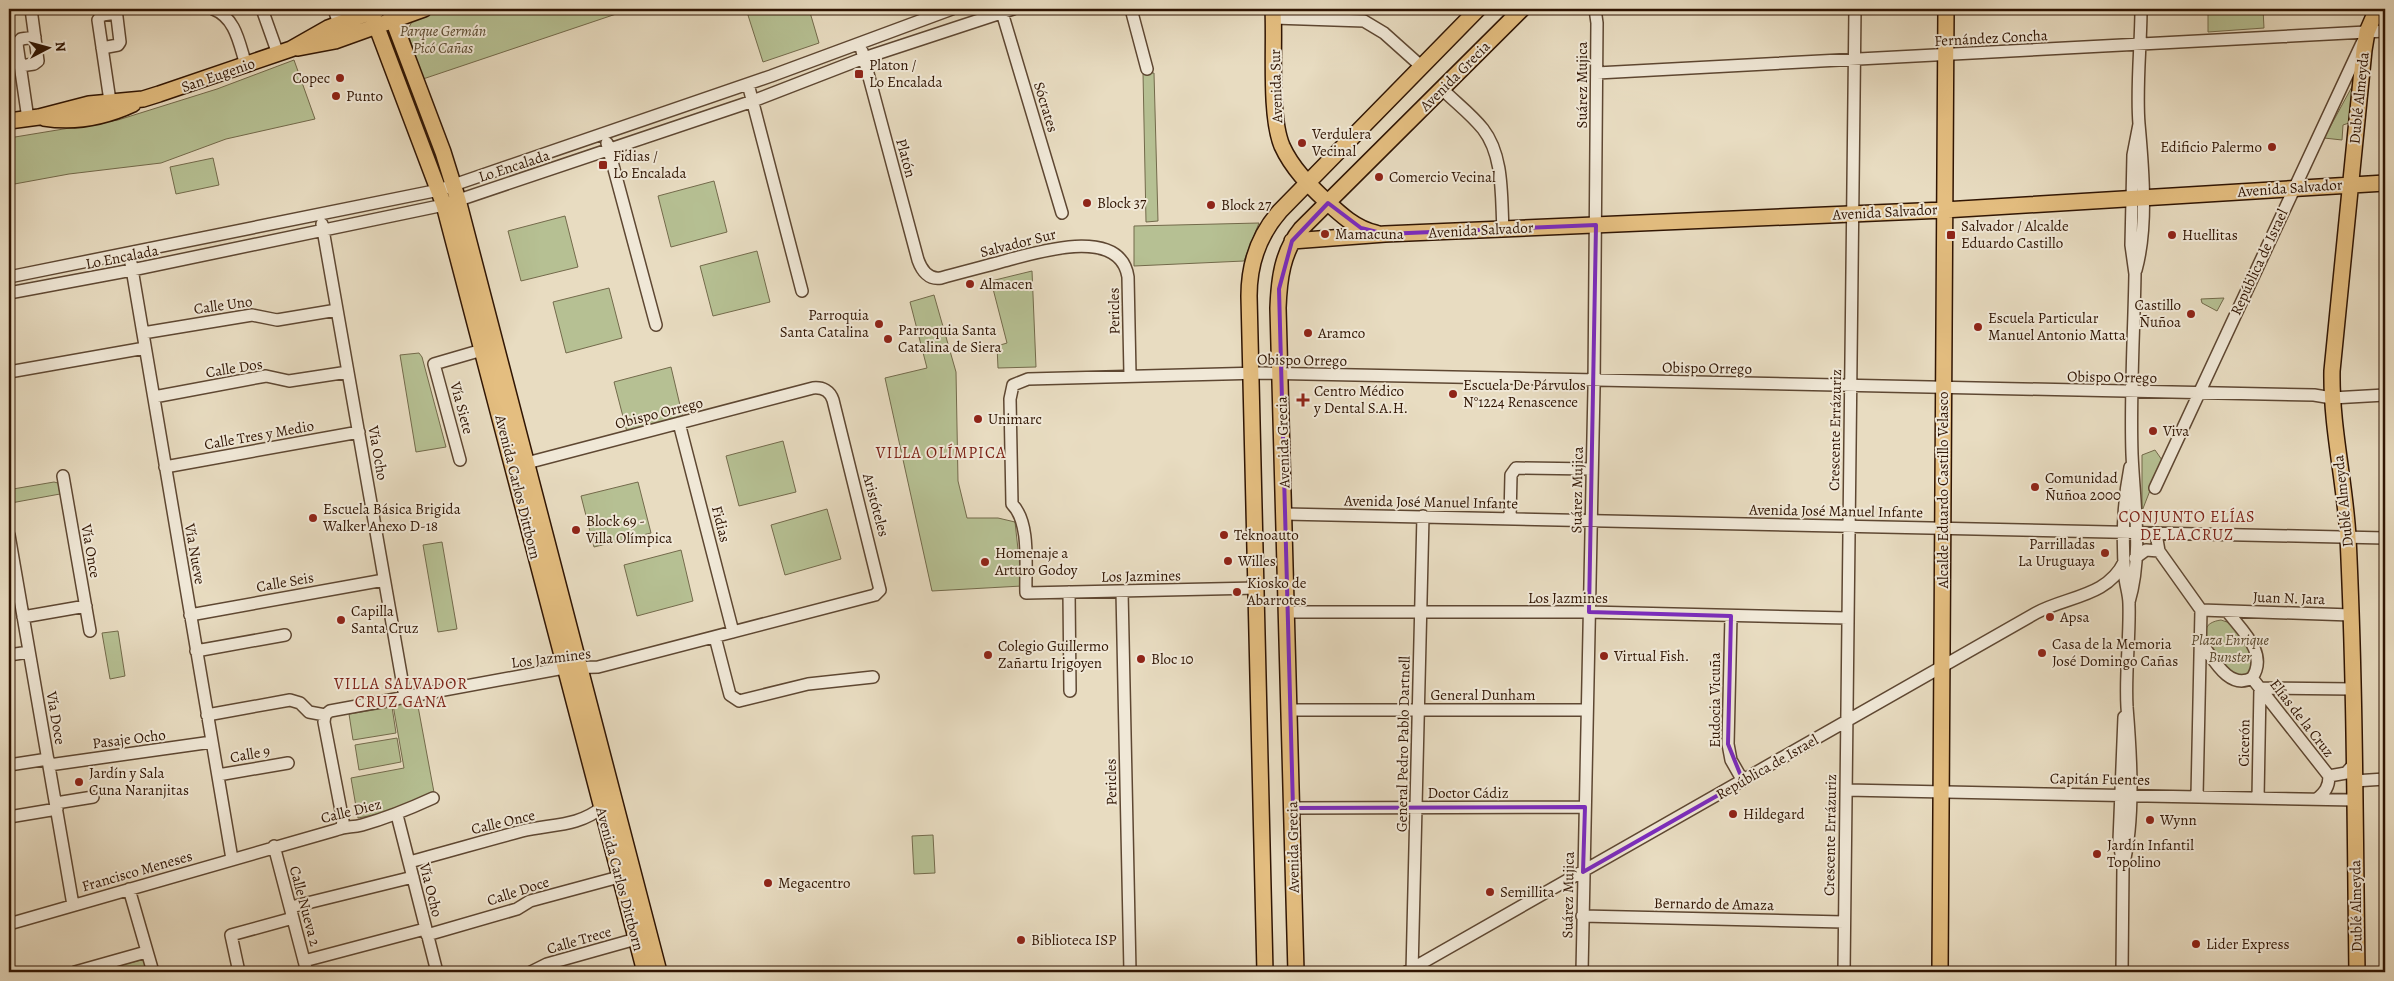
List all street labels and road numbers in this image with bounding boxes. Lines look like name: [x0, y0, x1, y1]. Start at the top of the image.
street label: Fernández Concha: [1934, 25, 2048, 51]
street label: Avenida Grecia: [1415, 37, 1494, 116]
street label: Suárez Mujica: [1572, 42, 1592, 128]
street label: Avenida Sur: [1265, 48, 1287, 124]
street label: Dublé Almeyda: [2344, 51, 2374, 145]
street label: San Eugenio: [178, 53, 258, 97]
street label: Sócrates: [1029, 79, 1063, 135]
street label: Platón: [891, 136, 921, 180]
street label: Lo Encalada: [476, 145, 552, 187]
street label: Avenida Salvador: [2236, 174, 2343, 202]
street label: Avenida Salvador: [1831, 199, 1938, 225]
street label: República de Israel: [2226, 205, 2293, 318]
street label: Avenida Salvador: [1427, 217, 1534, 243]
street label: Salvador Sur: [978, 224, 1058, 262]
street label: Lo Encalada: [84, 240, 160, 274]
street label: Pericles: [1104, 287, 1124, 335]
street label: Calle Uno: [192, 291, 254, 319]
street label: Obispo Orrego: [1257, 349, 1347, 371]
street label: Calle Dos: [204, 354, 264, 382]
street label: Obispo Orrego: [1662, 357, 1752, 379]
street label: Obispo Orrego: [2067, 366, 2157, 388]
street label: Crescente Errázuriz: [1824, 369, 1846, 491]
street label: Vía Siete: [445, 379, 479, 437]
street label: Obispo Orrego: [613, 392, 705, 434]
street label: Alcalde Eduardo Castillo Velasco: [1933, 392, 1953, 589]
street label: Avenida Grecia: [1271, 396, 1295, 489]
street label: Avenida Carlos Dittborn: [490, 412, 546, 561]
street label: Calle Tres y Medio: [203, 416, 315, 454]
street label: Vía Ocho: [363, 423, 393, 482]
street label: Suárez Mujica: [1566, 446, 1588, 534]
street label: Dublé Almeyda: [2328, 454, 2358, 548]
street label: Aristóteles: [858, 470, 894, 539]
street label: Avenida José Manuel Infante: [1343, 490, 1518, 514]
street label: Avenida José Manuel Infante: [1748, 499, 1923, 523]
street label: Fidias: [707, 504, 735, 544]
street label: Vía Nueve: [180, 521, 210, 586]
street label: Vía Once: [76, 522, 106, 580]
street label: Los Jazmines: [1101, 565, 1181, 587]
street label: Calle Seis: [255, 567, 315, 597]
street label: Juan N. Jara: [2252, 587, 2326, 609]
street label: Los Jazmines: [1528, 588, 1608, 608]
street label: Los Jazmines: [510, 643, 592, 673]
street label: Eudocia Vicuña: [1705, 652, 1725, 748]
street label: General Pedro Pablo Dartnell: [1391, 655, 1415, 832]
street label: Elías de la Cruz: [2265, 675, 2339, 761]
street label: General Dunham: [1431, 685, 1536, 705]
street label: Vía Doce: [41, 689, 71, 746]
street label: Cicerón: [2234, 719, 2254, 767]
street label: Pasaje Ocho: [91, 725, 167, 753]
street label: República de Israel: [1712, 729, 1822, 804]
street label: Calle 9: [228, 741, 272, 767]
street label: Pericles: [1101, 758, 1121, 806]
street label: Capitán Fuentes: [2050, 768, 2150, 790]
street label: Crescente Errázuriz: [1819, 774, 1841, 896]
street label: Doctor Cádiz: [1427, 783, 1509, 803]
street label: Calle Diez: [319, 794, 383, 828]
street label: Avenida Grecia: [1282, 801, 1304, 894]
street label: Avenida Carlos Dittborn: [591, 804, 649, 953]
street label: Calle Once: [469, 805, 537, 839]
street label: Francisco Meneses: [79, 846, 195, 896]
street label: Suárez Mujica: [1557, 851, 1579, 939]
street label: Vía Ocho: [414, 860, 447, 919]
street label: Dublé Almeyda: [2345, 860, 2367, 952]
street label: Calle Nueva 2: [285, 864, 325, 948]
street label: Calle Doce: [484, 871, 552, 910]
street label: Bernardo de Amaza: [1654, 893, 1774, 915]
street label: Calle Trece: [544, 921, 614, 959]

